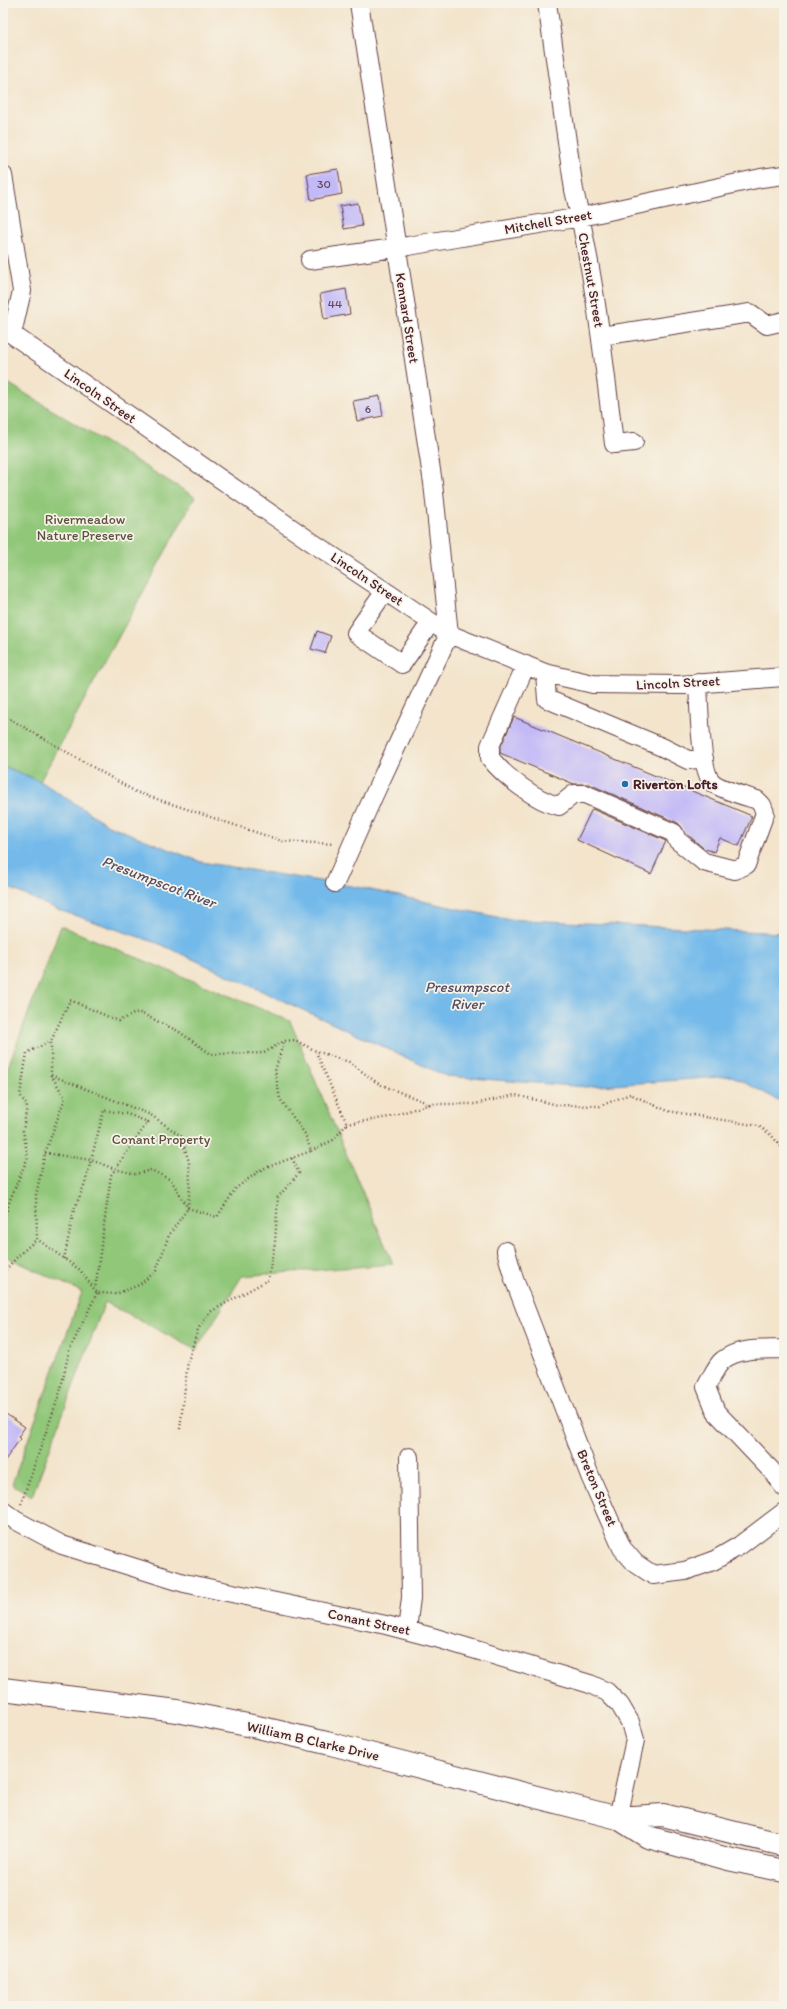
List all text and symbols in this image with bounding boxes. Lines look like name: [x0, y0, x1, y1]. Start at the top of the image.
house number: 30: [317, 177, 331, 191]
street label: Mitchell Street: [503, 206, 593, 238]
street label: Chestnut Street: [574, 231, 608, 329]
street label: Kennard Street: [391, 271, 423, 365]
house number: 44: [328, 297, 342, 311]
street label: Lincoln Street: [61, 365, 139, 427]
house number: 6: [365, 402, 371, 416]
park label: Rivermeadow Nature Preserve: [37, 511, 133, 544]
street label: Lincoln Street: [327, 548, 407, 610]
street label: Lincoln Street: [635, 672, 721, 694]
place label: Riverton Lofts: [633, 776, 718, 793]
marker: Riverton Lofts: [620, 779, 630, 789]
water label: Presumpscot River: [100, 852, 220, 913]
water label: Presumpscot River: [425, 978, 510, 1013]
park label: Conant Property: [112, 1131, 211, 1148]
street label: Breton Street: [573, 1447, 621, 1529]
street label: Conant Street: [326, 1605, 412, 1639]
street label: William B Clarke Drive: [245, 1717, 381, 1765]

